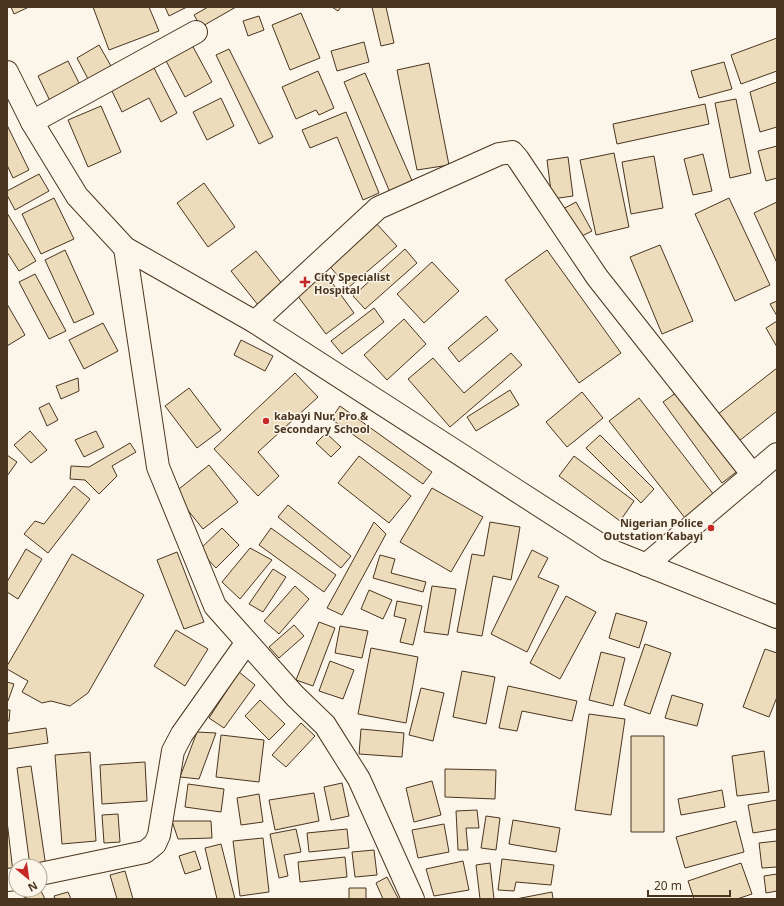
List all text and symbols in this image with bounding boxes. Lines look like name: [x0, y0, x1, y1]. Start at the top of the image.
place label: City Specialist Hospital: [314, 269, 390, 297]
marker: City Specialist Hospital: [299, 276, 311, 288]
place label: kabayi Nur, Pro & Secondary School: [274, 408, 370, 436]
marker: kabayi Nur, Pro & Secondary School: [261, 416, 271, 426]
place label: Nigerian Police Outstation Kabayi: [604, 515, 703, 543]
marker: Nigerian Police Outstation Kabayi: [706, 523, 716, 533]
north arrow: [8, 858, 48, 898]
scale bar: [648, 872, 730, 898]
text: 20 m: [654, 877, 682, 894]
text: N: [26, 878, 41, 896]

